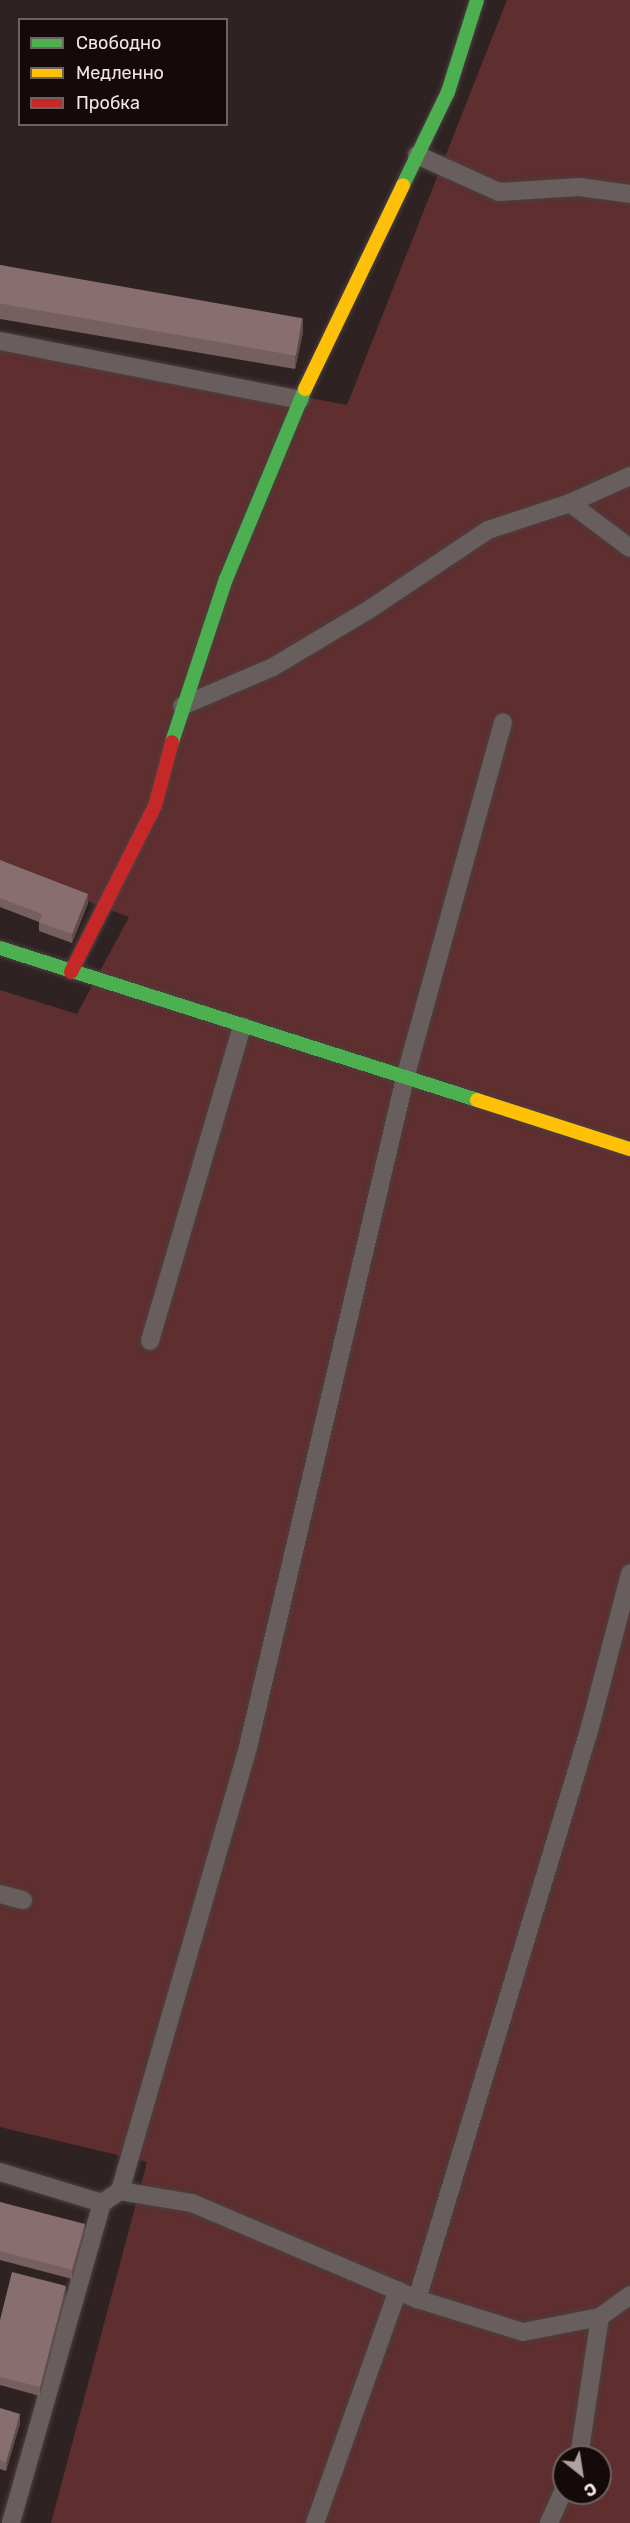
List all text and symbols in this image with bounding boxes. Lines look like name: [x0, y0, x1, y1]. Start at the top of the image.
legend: [18, 18, 228, 126]
text: Свободно: [76, 32, 161, 54]
text: Медленно: [76, 62, 164, 84]
text: Пробка: [76, 92, 140, 114]
north arrow: [552, 2445, 612, 2505]
text: С: [581, 2478, 600, 2500]

